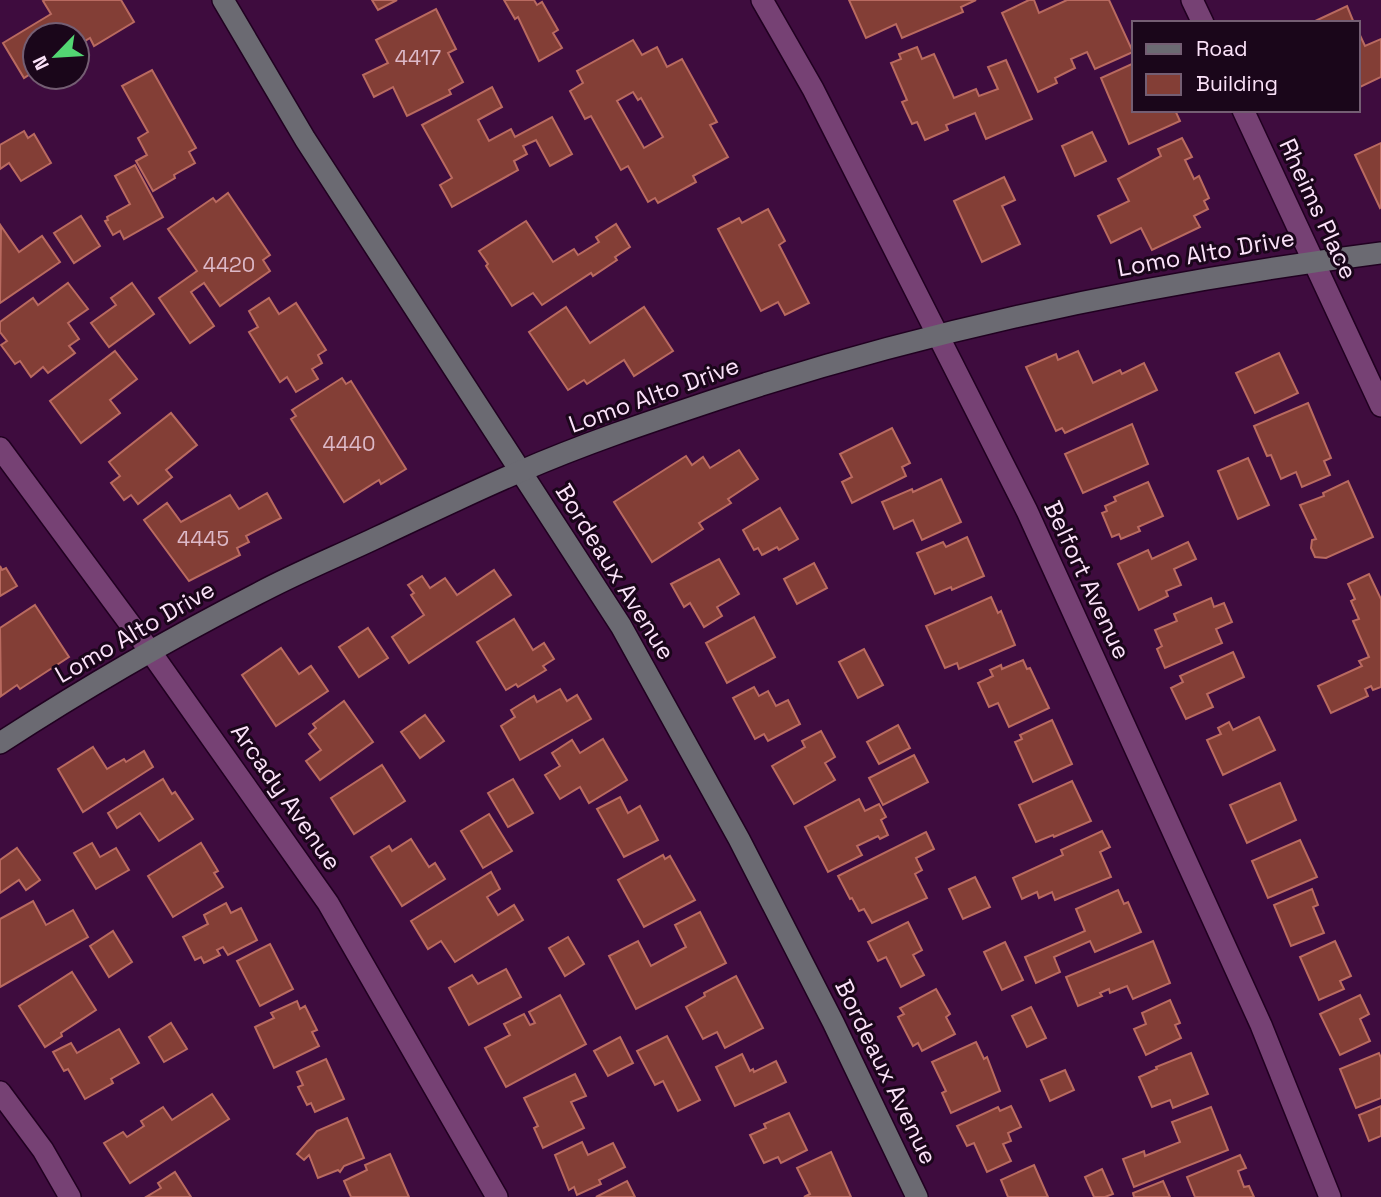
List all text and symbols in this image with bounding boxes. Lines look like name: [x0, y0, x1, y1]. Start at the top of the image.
north arrow: [21, 21, 91, 91]
legend: [1132, 21, 1360, 112]
text: Road: [1196, 35, 1248, 62]
house number: 4417: [395, 44, 441, 71]
text: N: [27, 52, 55, 74]
text: Building: [1196, 70, 1278, 97]
street label: Rheims Place: [1272, 133, 1365, 284]
street label: Lomo Alto Drive: [1115, 222, 1297, 283]
house number: 4420: [203, 251, 255, 278]
street label: Lomo Alto Drive: [564, 349, 743, 440]
house number: 4440: [323, 430, 375, 457]
street label: Bordeaux Avenue: [549, 478, 682, 666]
street label: Belfort Avenue: [1037, 496, 1138, 664]
house number: 4445: [177, 525, 229, 552]
street label: Lomo Alto Drive: [49, 573, 220, 690]
street label: Arcady Avenue: [224, 717, 349, 876]
street label: Bordeaux Avenue: [828, 974, 945, 1169]

